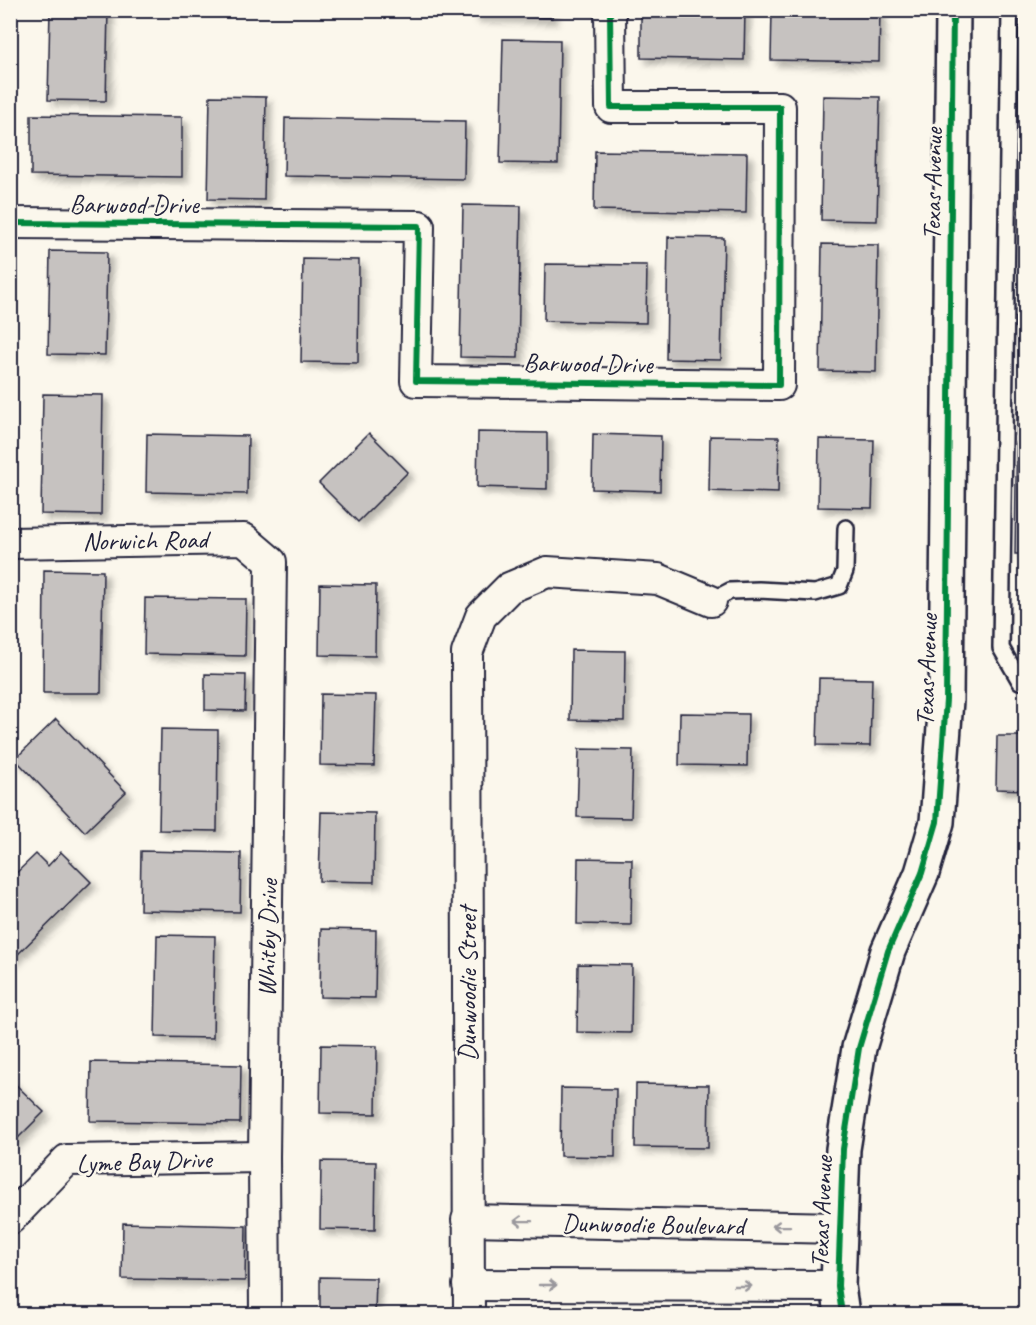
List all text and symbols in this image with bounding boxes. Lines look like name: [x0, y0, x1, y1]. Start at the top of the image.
street label: Texas Avenue: [915, 126, 950, 240]
street label: Barwood Drive: [69, 188, 200, 221]
street label: Barwood Drive: [523, 346, 654, 381]
street label: Norwich Road: [82, 523, 212, 558]
street label: Texas Avenue: [908, 612, 945, 727]
street label: Whitby Drive: [250, 877, 285, 997]
street label: Dunwoodie Street: [451, 903, 484, 1061]
street label: Lyme Bay Drive: [76, 1143, 215, 1180]
street label: Texas Avenue: [803, 1154, 840, 1269]
street label: Dunwoodie Boulevard: [562, 1206, 748, 1243]
one-way arrow: [513, 1215, 533, 1227]
one-way arrow: [771, 1221, 791, 1232]
one-way arrow: [537, 1279, 557, 1291]
one-way arrow: [732, 1280, 752, 1292]

